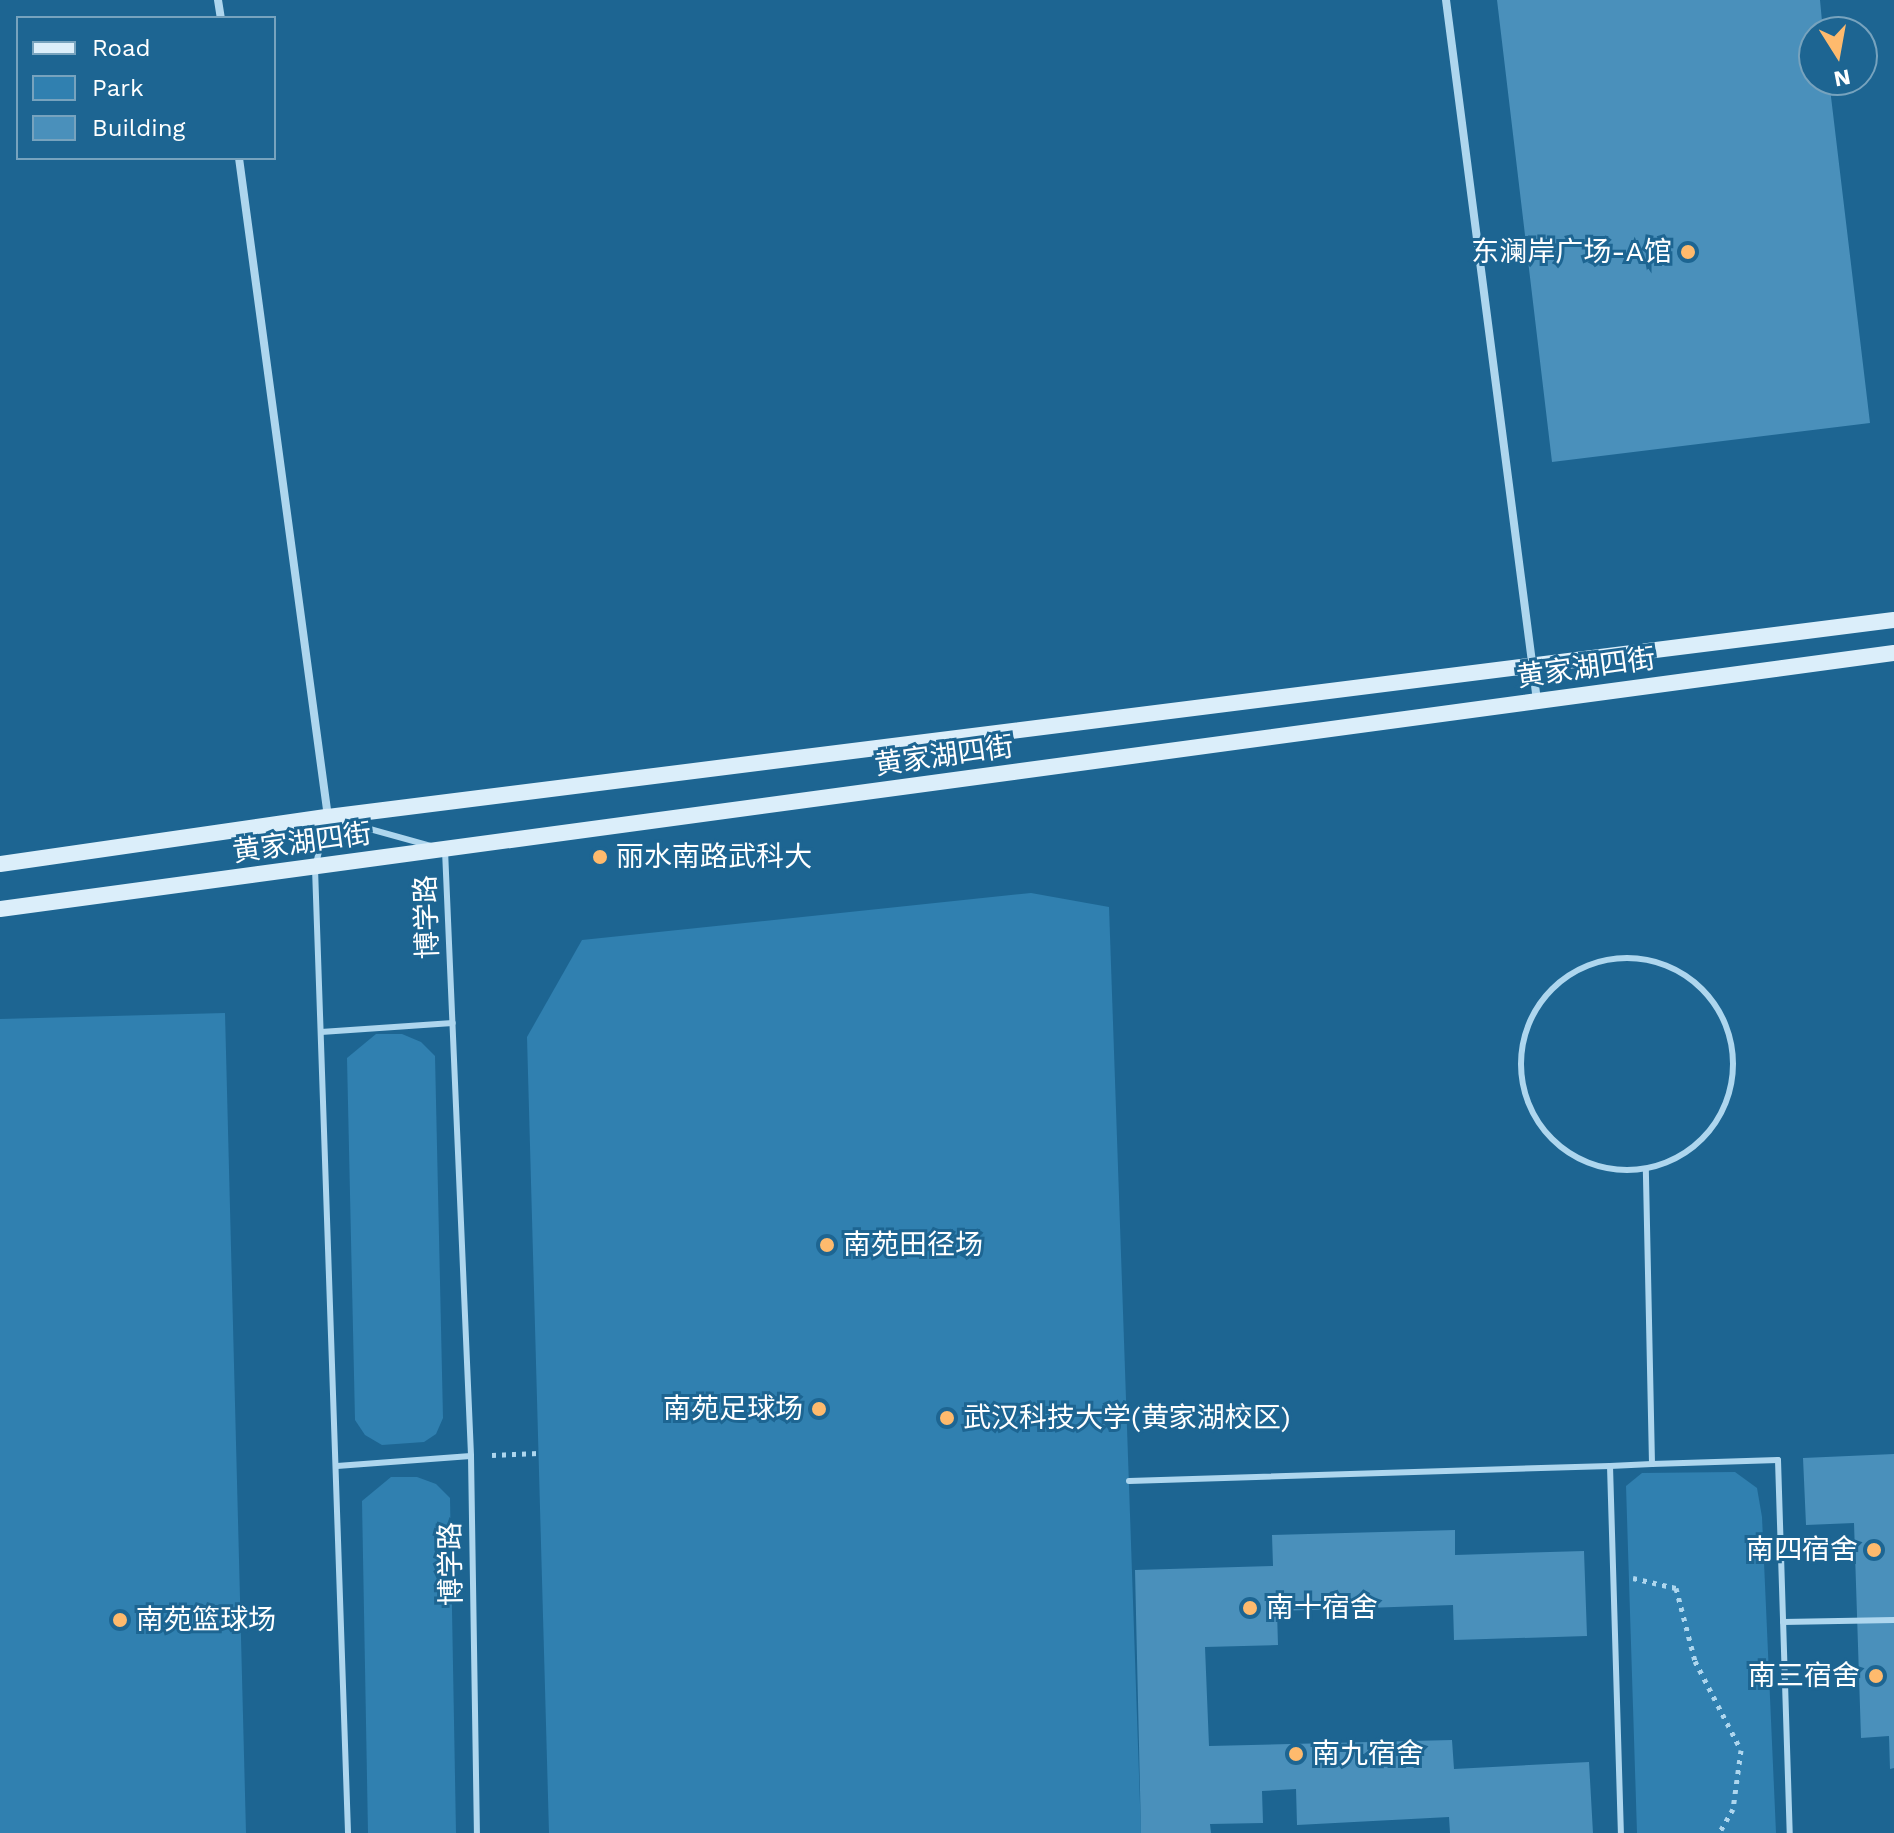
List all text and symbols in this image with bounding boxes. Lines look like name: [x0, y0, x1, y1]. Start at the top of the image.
legend: [16, 16, 276, 160]
north arrow: [1798, 16, 1878, 96]
text: Road: [92, 34, 151, 62]
text: N: [1832, 64, 1853, 92]
text: Park: [92, 74, 144, 102]
text: Building: [92, 114, 185, 142]
place label: 东澜岸广场-A馆: [1472, 235, 1672, 269]
marker: 东澜岸广场-A馆: [1679, 243, 1697, 261]
street label: 黄家湖四街: [1514, 642, 1658, 694]
street label: 黄家湖四街: [872, 730, 1016, 782]
street label: 黄家湖四街: [230, 817, 374, 869]
place label: 丽水南路武科大: [616, 840, 812, 874]
marker: 丽水南路武科大: [591, 848, 609, 866]
street label: 博学路: [409, 874, 445, 960]
place label: 南苑田径场: [843, 1228, 983, 1262]
marker: 南苑田径场: [818, 1236, 836, 1254]
place label: 南苑足球场: [663, 1392, 803, 1426]
marker: 南苑足球场: [810, 1400, 828, 1418]
place label: 武汉科技大学(黄家湖校区): [963, 1401, 1291, 1435]
marker: 武汉科技大学(黄家湖校区): [938, 1409, 956, 1427]
street label: 博学路: [433, 1522, 469, 1606]
place label: 南四宿舍: [1746, 1533, 1858, 1567]
marker: 南四宿舍: [1865, 1541, 1883, 1559]
place label: 南十宿舍: [1266, 1591, 1378, 1625]
marker: 南十宿舍: [1241, 1599, 1259, 1617]
place label: 南苑篮球场: [136, 1603, 276, 1637]
marker: 南苑篮球场: [111, 1611, 129, 1629]
place label: 南三宿舍: [1748, 1659, 1860, 1693]
marker: 南三宿舍: [1867, 1667, 1885, 1685]
place label: 南九宿舍: [1312, 1737, 1424, 1771]
marker: 南九宿舍: [1287, 1745, 1305, 1763]

